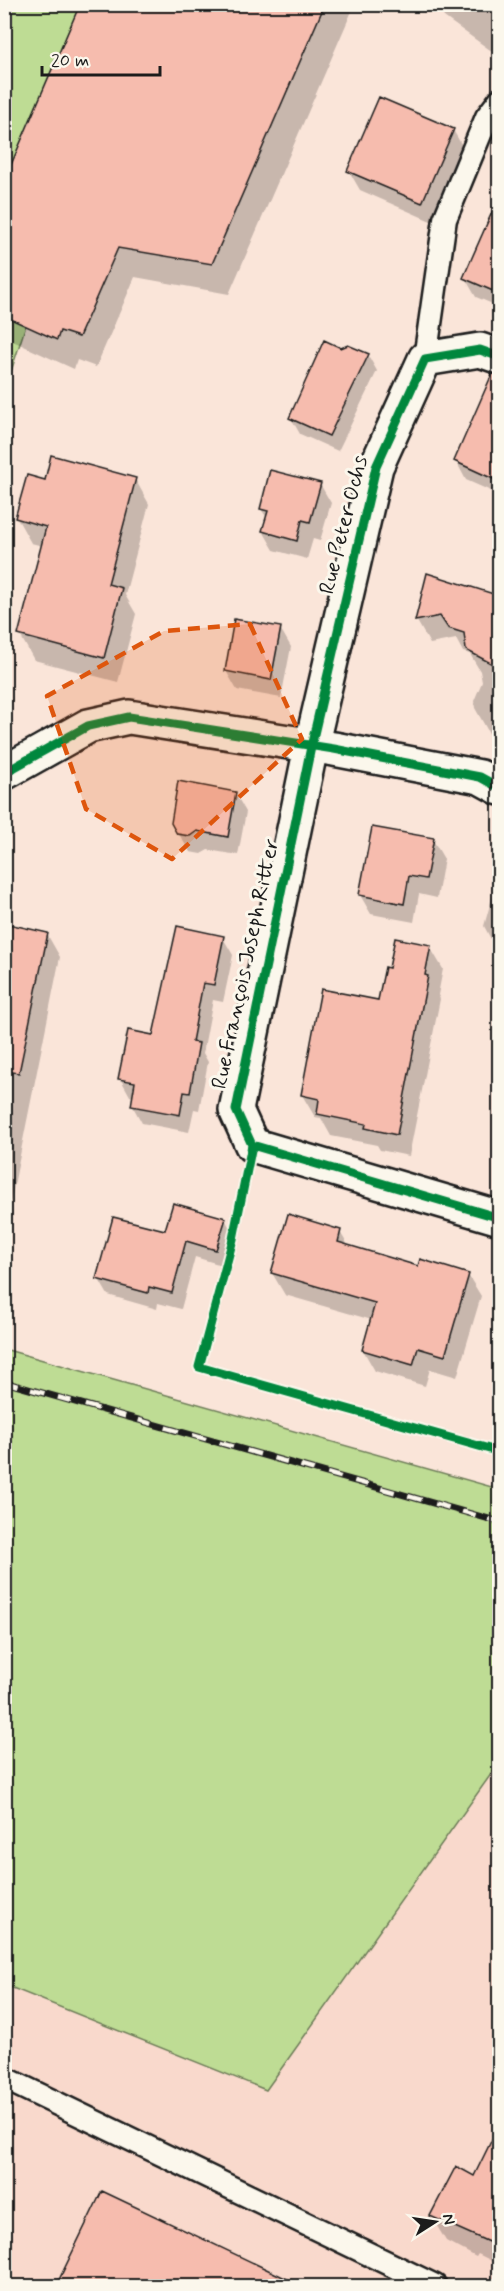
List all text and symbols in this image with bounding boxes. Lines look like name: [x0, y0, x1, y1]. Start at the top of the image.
scale bar: [42, 39, 160, 77]
text: 20 m: [51, 49, 89, 73]
street label: Rue Peter Ochs: [313, 453, 375, 597]
street label: Rue François Joseph Ritter: [206, 836, 286, 1092]
north arrow: [405, 2192, 465, 2252]
text: N: [437, 2212, 460, 2227]

